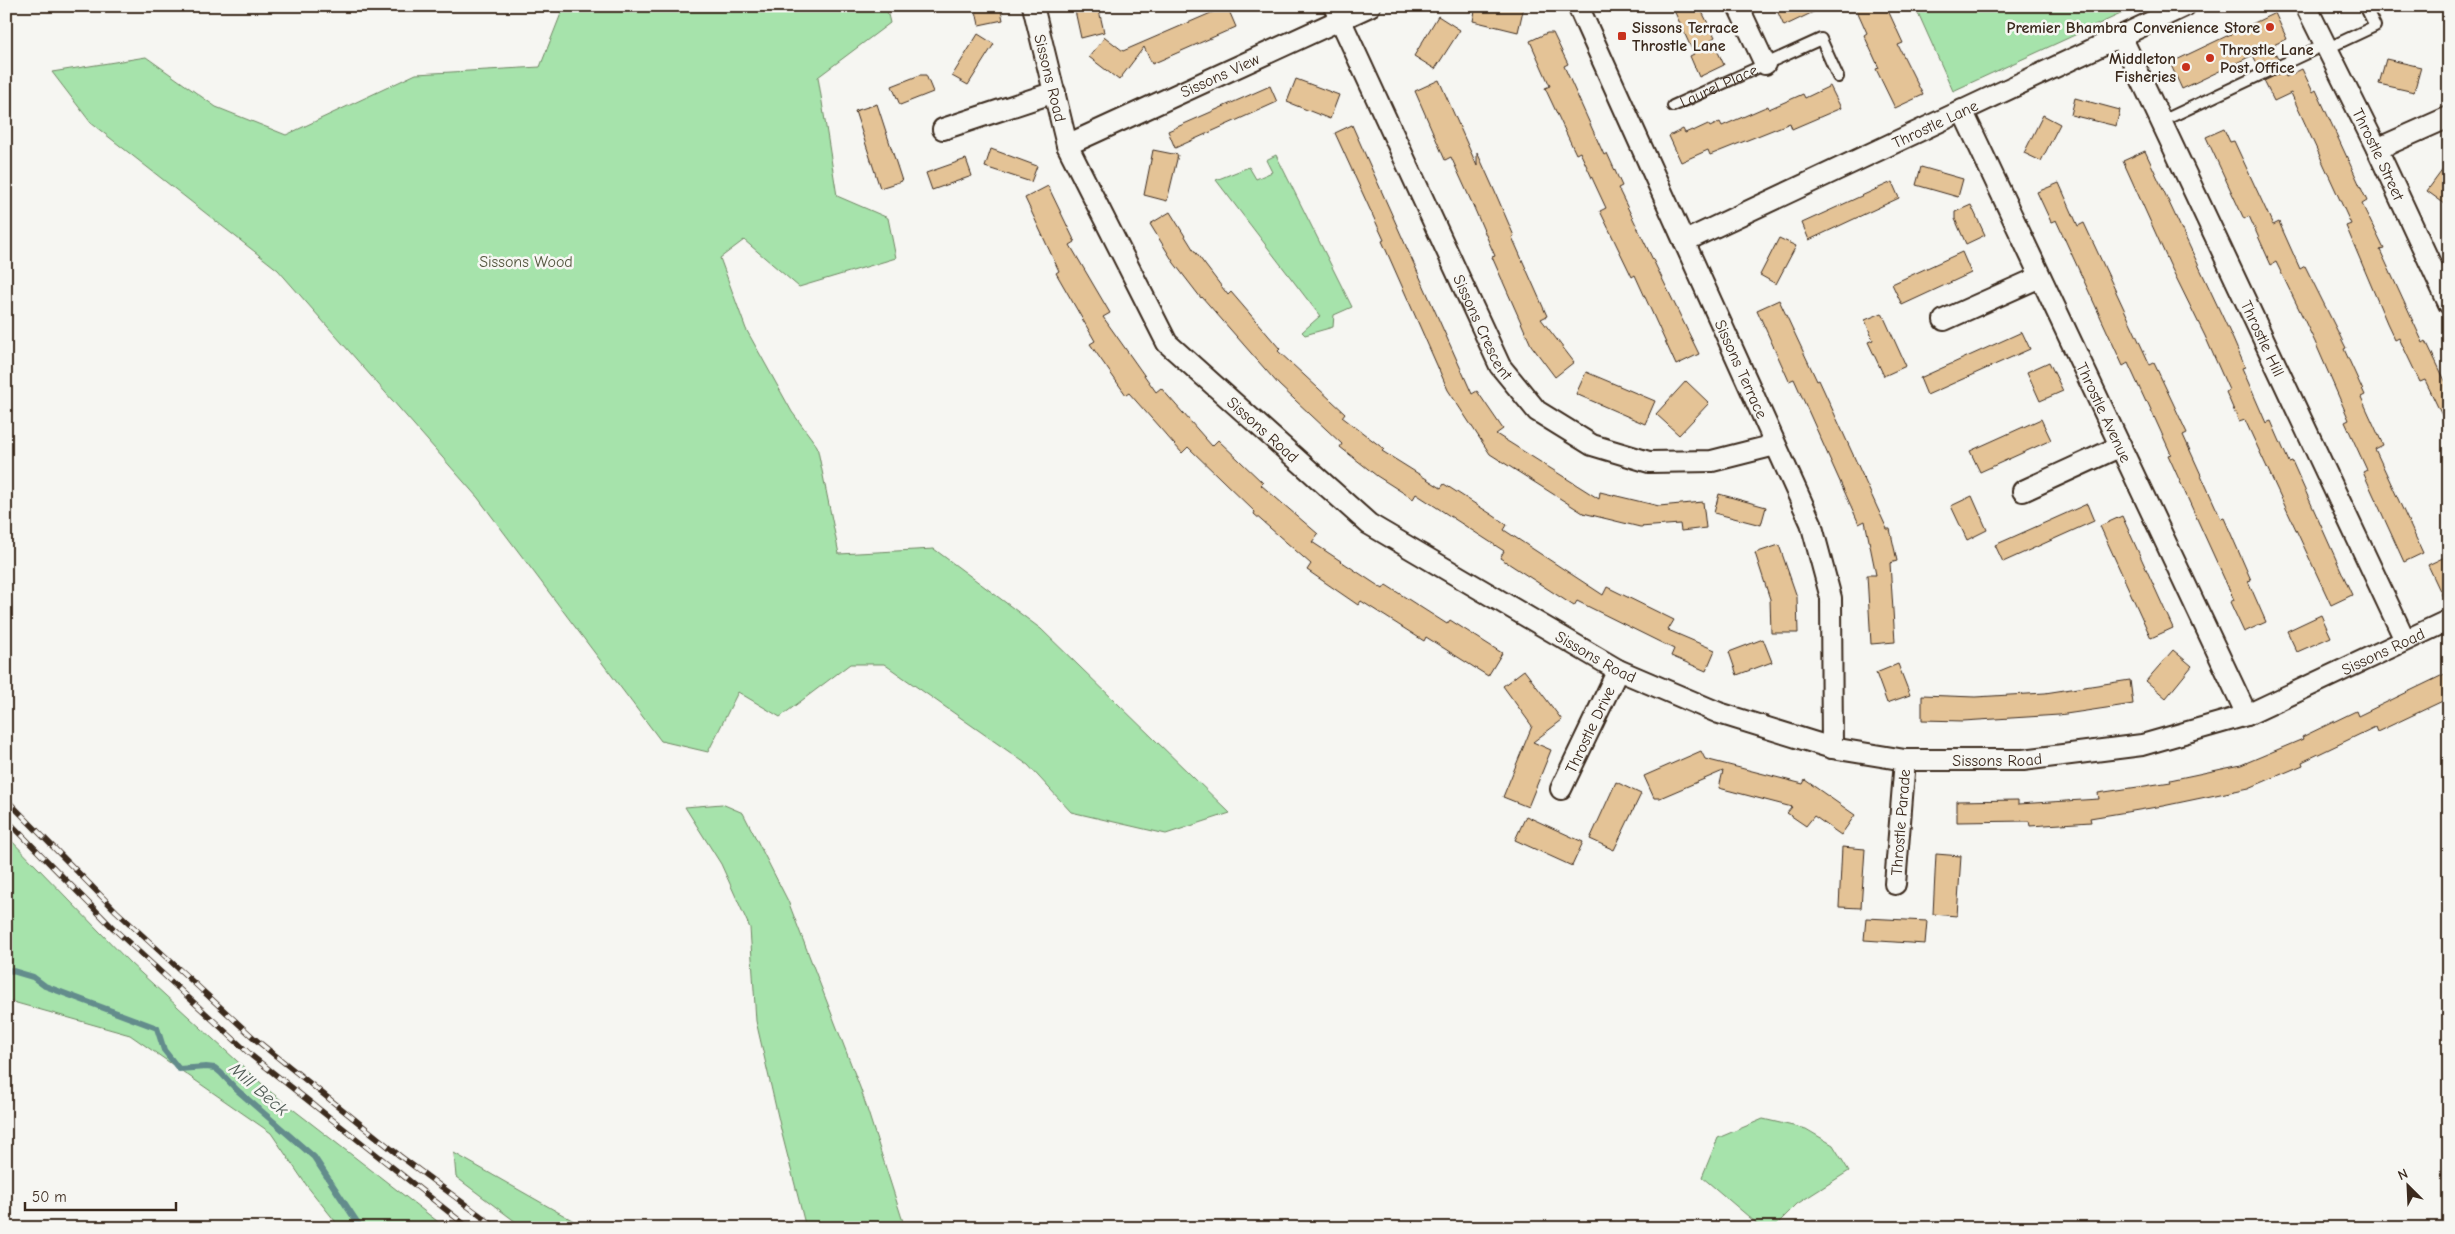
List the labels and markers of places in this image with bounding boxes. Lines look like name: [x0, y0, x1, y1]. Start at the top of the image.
place label: Sissons Terrace Throstle Lane: [1632, 19, 1739, 55]
place label: Premier Bhambra Convenience Store: [2007, 19, 2260, 37]
marker: Premier Bhambra Convenience Store: [2264, 21, 2276, 33]
marker: Sissons Terrace Throstle Lane: [1616, 30, 1628, 42]
place label: Throstle Lane Post Office: [2220, 41, 2314, 77]
place label: Middleton Fisheries: [2109, 50, 2176, 86]
marker: Throstle Lane Post Office: [2204, 52, 2216, 64]
marker: Middleton Fisheries: [2180, 61, 2192, 73]

